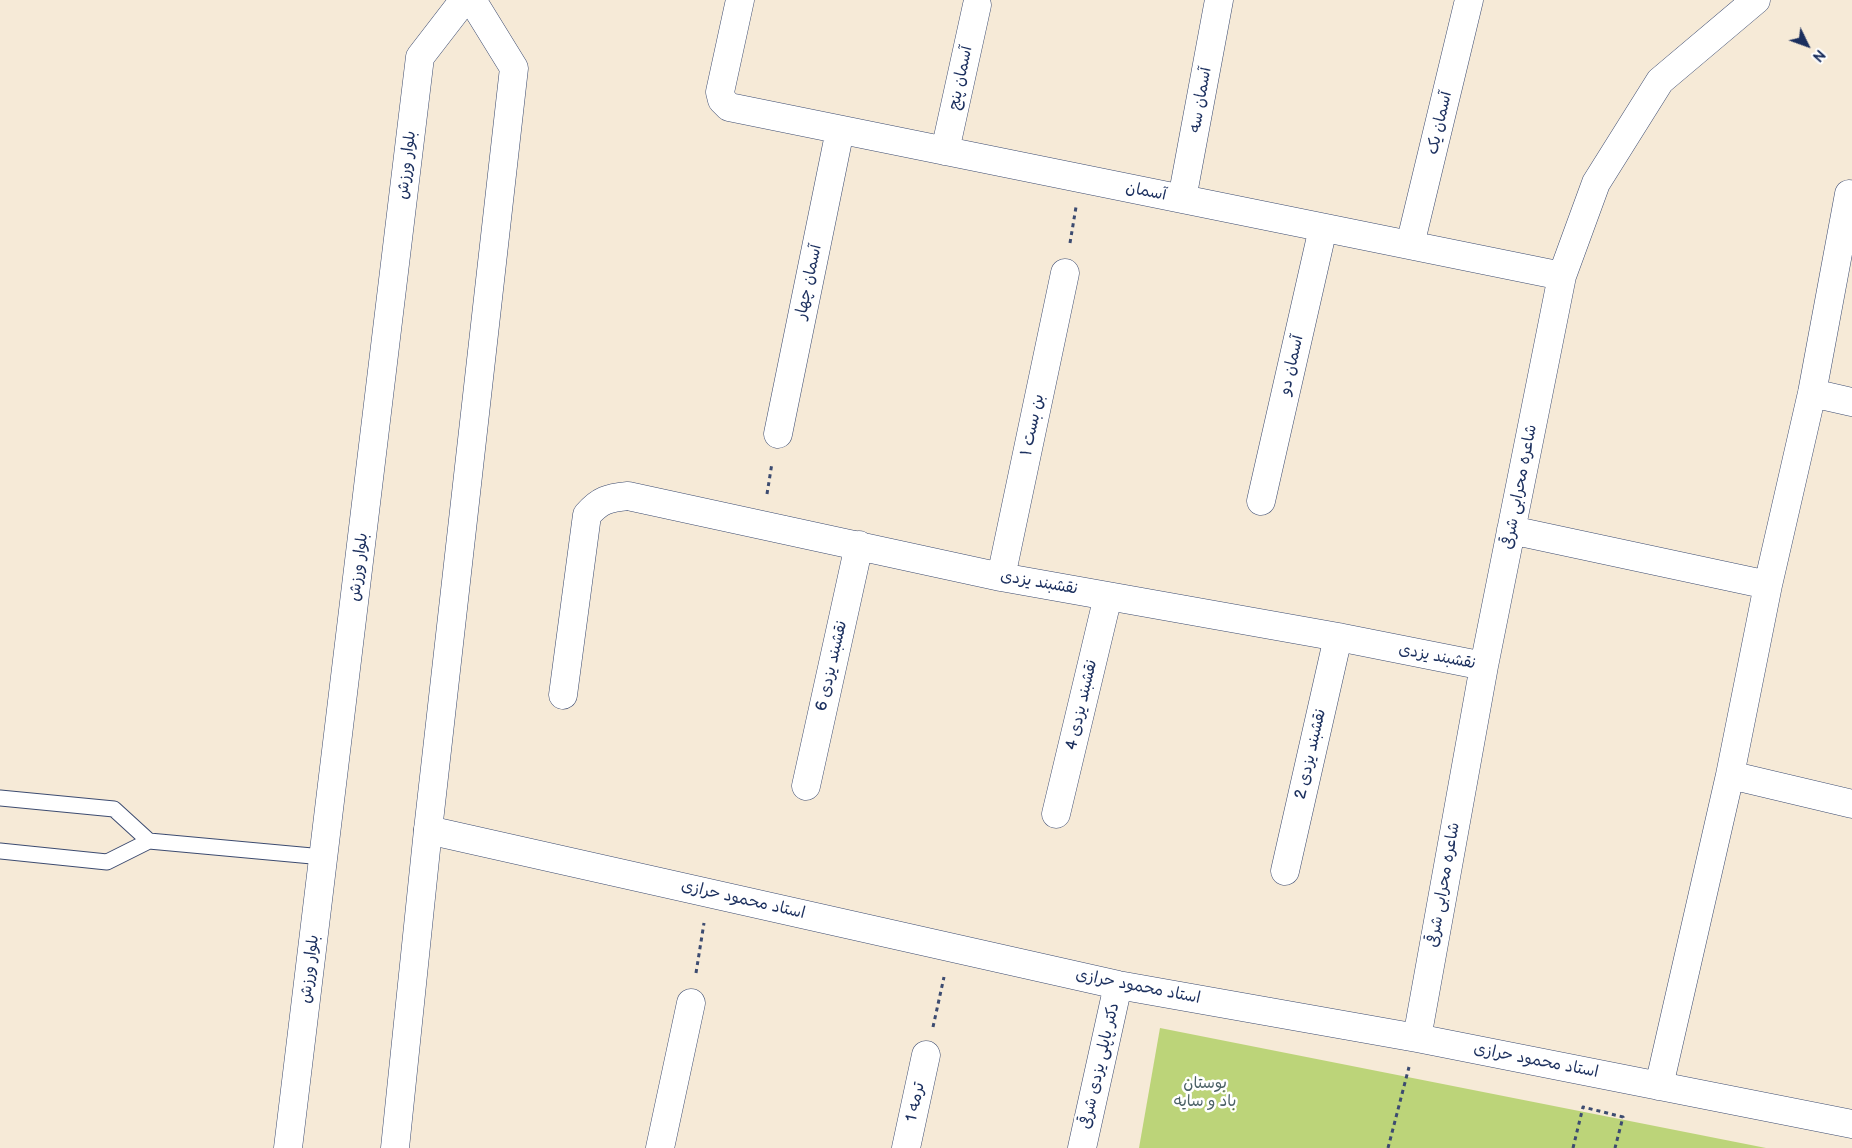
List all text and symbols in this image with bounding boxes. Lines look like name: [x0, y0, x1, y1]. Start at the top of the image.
north arrow: [1782, 20, 1832, 70]
street label: آسمان پنج: [945, 44, 977, 112]
text: N: [1809, 46, 1828, 65]
street label: آسمان سه: [1186, 66, 1216, 134]
street label: آسمان یک: [1423, 90, 1457, 156]
street label: بلوار ورزش: [393, 130, 421, 200]
street label: آسمان: [1124, 179, 1168, 205]
street label: آسمان چهار: [792, 243, 826, 321]
street label: آسمان دو: [1276, 333, 1308, 397]
street label: بن بست ۱: [1017, 392, 1049, 458]
street label: شاعره محرابی شرقی: [1499, 423, 1541, 551]
street label: بلوار ورزش: [345, 532, 373, 602]
street label: نقشبند یزدی: [999, 567, 1079, 599]
street label: نقشبند یزدی 6: [812, 619, 852, 713]
street label: نقشبند یزدی: [1397, 640, 1477, 674]
street label: نقشبند یزدی 4: [1062, 658, 1102, 752]
street label: نقشبند یزدی 2: [1291, 707, 1331, 801]
street label: شاعره محرابی شرقی: [1424, 821, 1464, 949]
street label: استاد محمود حرازی: [679, 876, 807, 924]
street label: بلوار ورزش: [296, 934, 324, 1004]
street label: استاد محمود حرازی: [1074, 965, 1202, 1009]
street label: دکتر پاپلی یزدی شرقی: [1076, 1001, 1124, 1131]
street label: استاد محمود حرازی: [1472, 1039, 1600, 1083]
park label: بوستان باد و سایه: [1174, 1074, 1236, 1112]
street label: ترمه 1: [902, 1081, 930, 1123]

